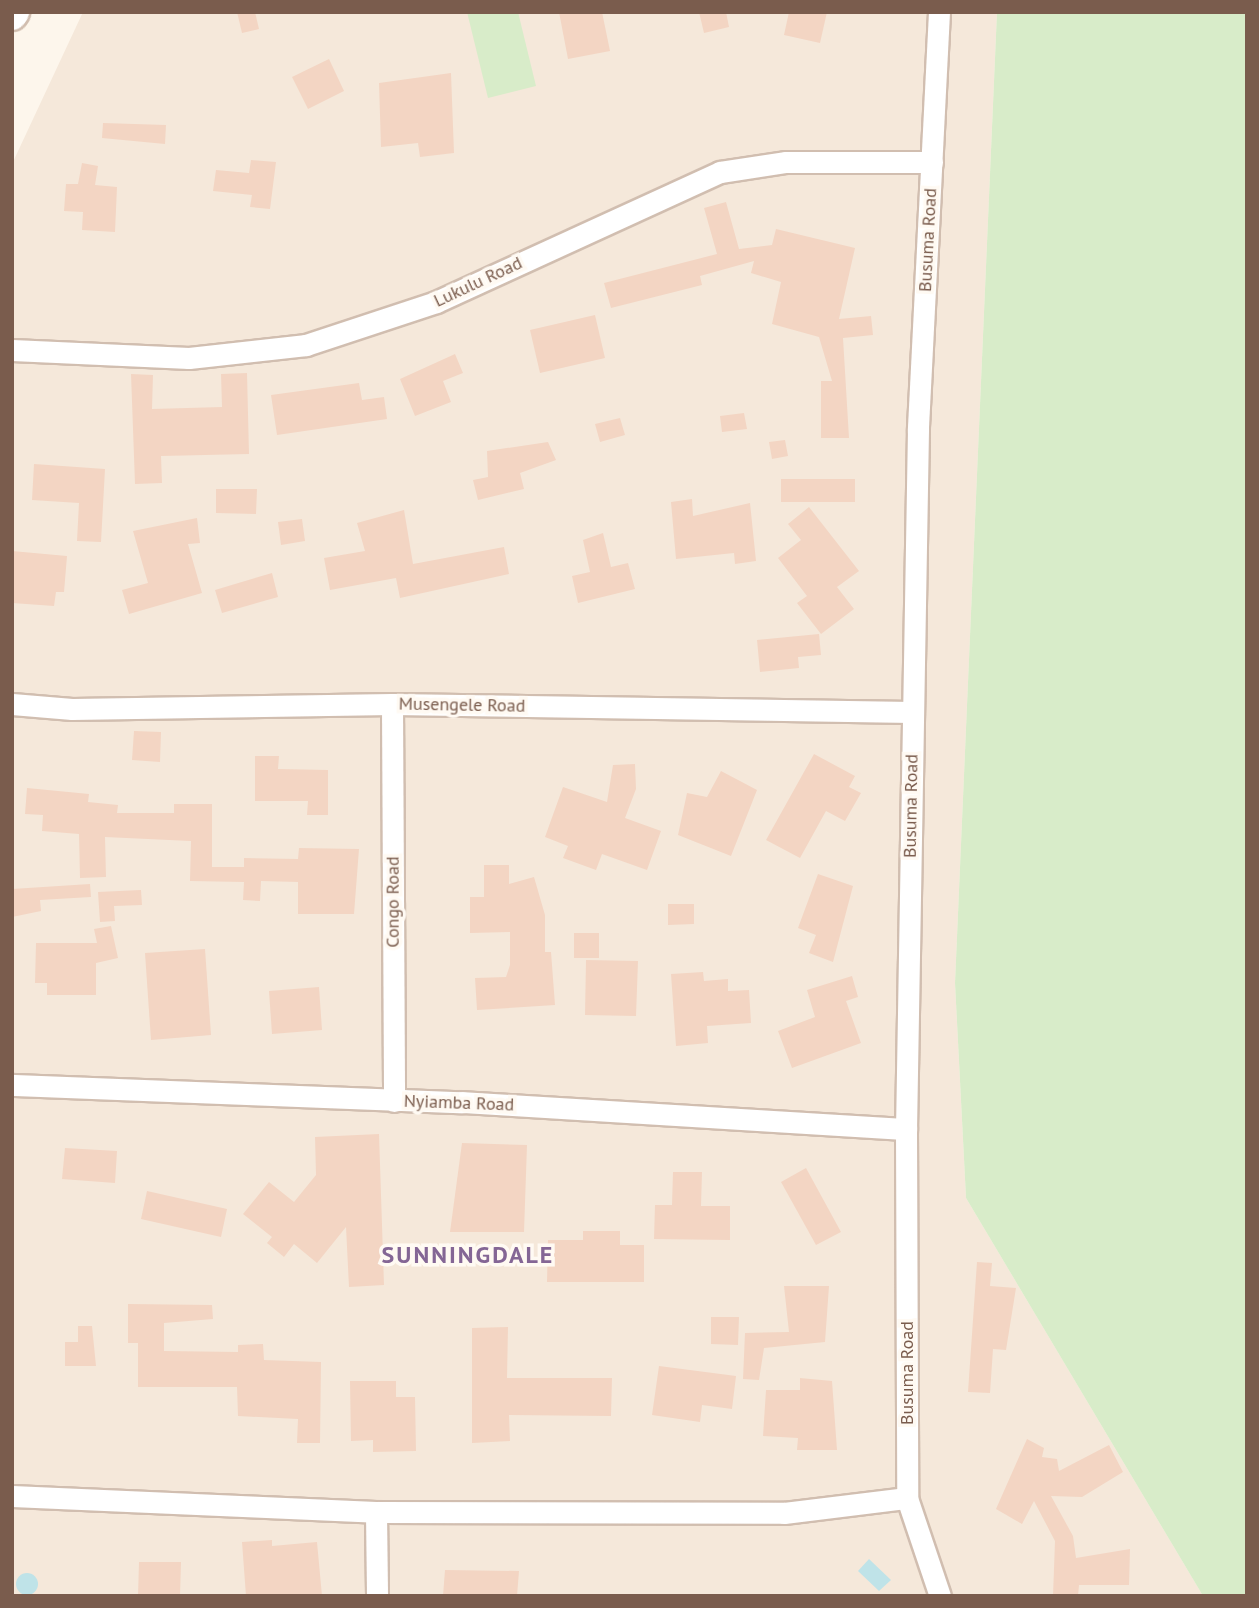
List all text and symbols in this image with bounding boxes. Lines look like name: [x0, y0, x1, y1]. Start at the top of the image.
street label: Busuma Road: [914, 188, 942, 292]
street label: Lukulu Road: [430, 252, 526, 312]
street label: Musengele Road: [399, 693, 525, 717]
street label: Busuma Road: [899, 754, 923, 858]
street label: Congo Road: [382, 856, 404, 948]
street label: Nyiamba Road: [403, 1090, 515, 1116]
district label: SUNNINGDALE: [383, 1241, 553, 1269]
street label: Busuma Road: [896, 1321, 918, 1425]

